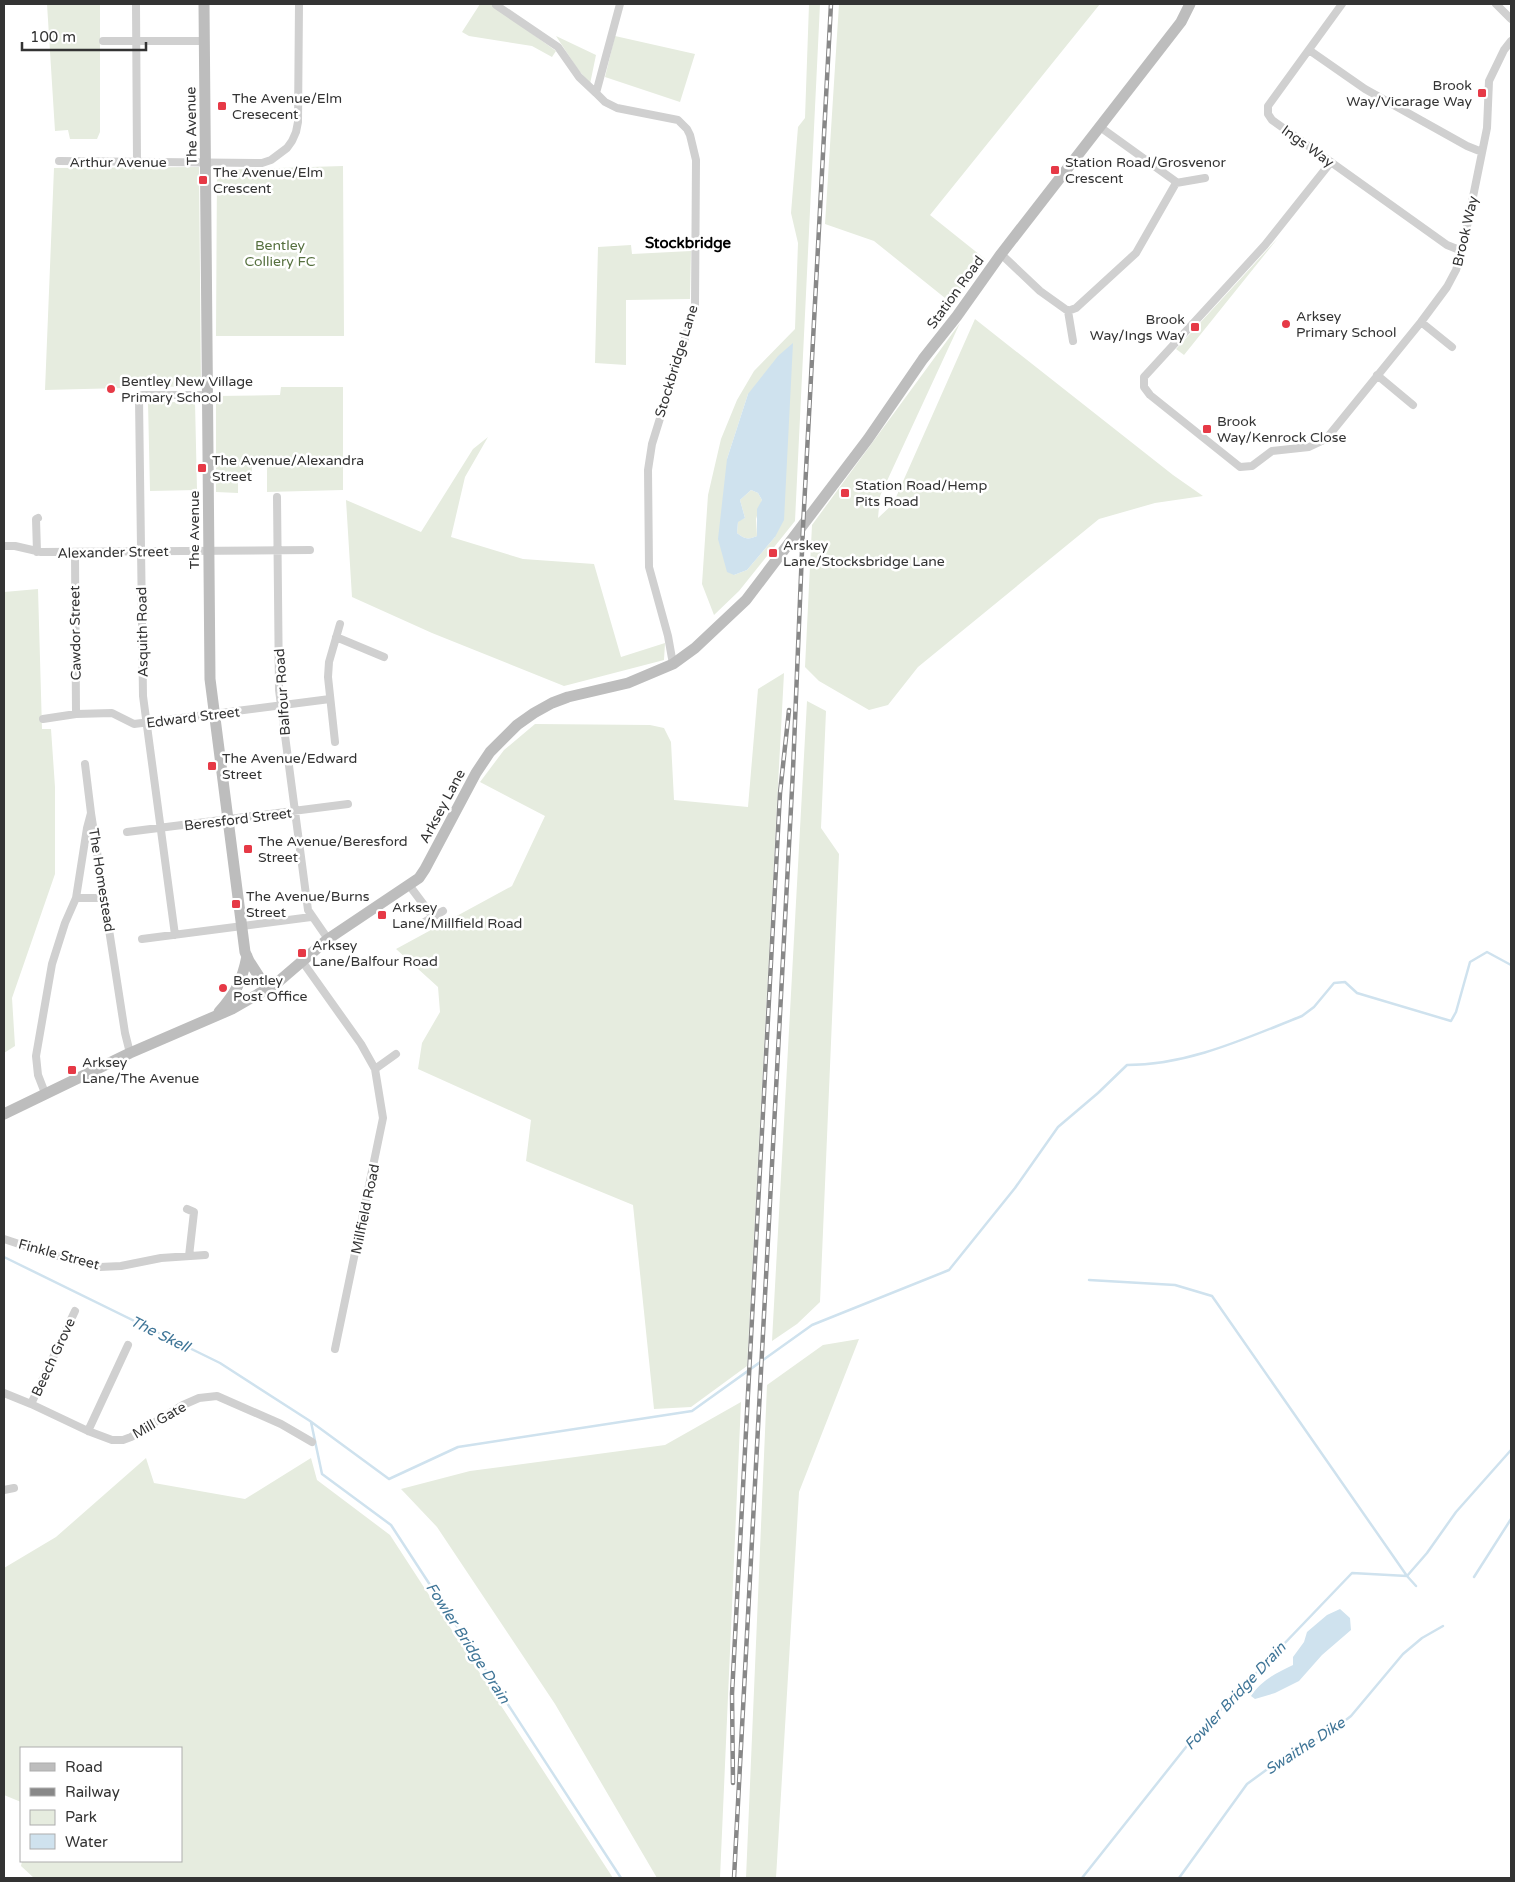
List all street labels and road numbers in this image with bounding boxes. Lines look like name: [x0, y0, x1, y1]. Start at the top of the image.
street label: The Avenue: [182, 86, 201, 165]
street label: Ings Way: [1278, 122, 1338, 171]
street label: Arthur Avenue: [69, 154, 167, 171]
street label: Brook Way: [1449, 194, 1482, 268]
street label: Station Road: [923, 252, 988, 332]
street label: Stockbridge Lane: [651, 303, 702, 419]
street label: The Avenue: [186, 491, 203, 569]
street label: Alexander Street: [57, 543, 170, 562]
street label: Cawdor Street: [66, 585, 85, 681]
street label: Asquith Road: [133, 586, 152, 677]
street label: Balfour Road: [271, 648, 294, 736]
street label: Edward Street: [145, 703, 241, 732]
street label: Arksey Lane: [416, 766, 469, 846]
street label: Beresford Street: [183, 804, 294, 835]
street label: The Homestead: [85, 827, 118, 933]
street label: Millfield Road: [348, 1162, 383, 1256]
street label: Finkle Street: [17, 1236, 102, 1274]
street label: Beech Grove: [28, 1315, 79, 1399]
street label: Mill Gate: [129, 1398, 189, 1443]

